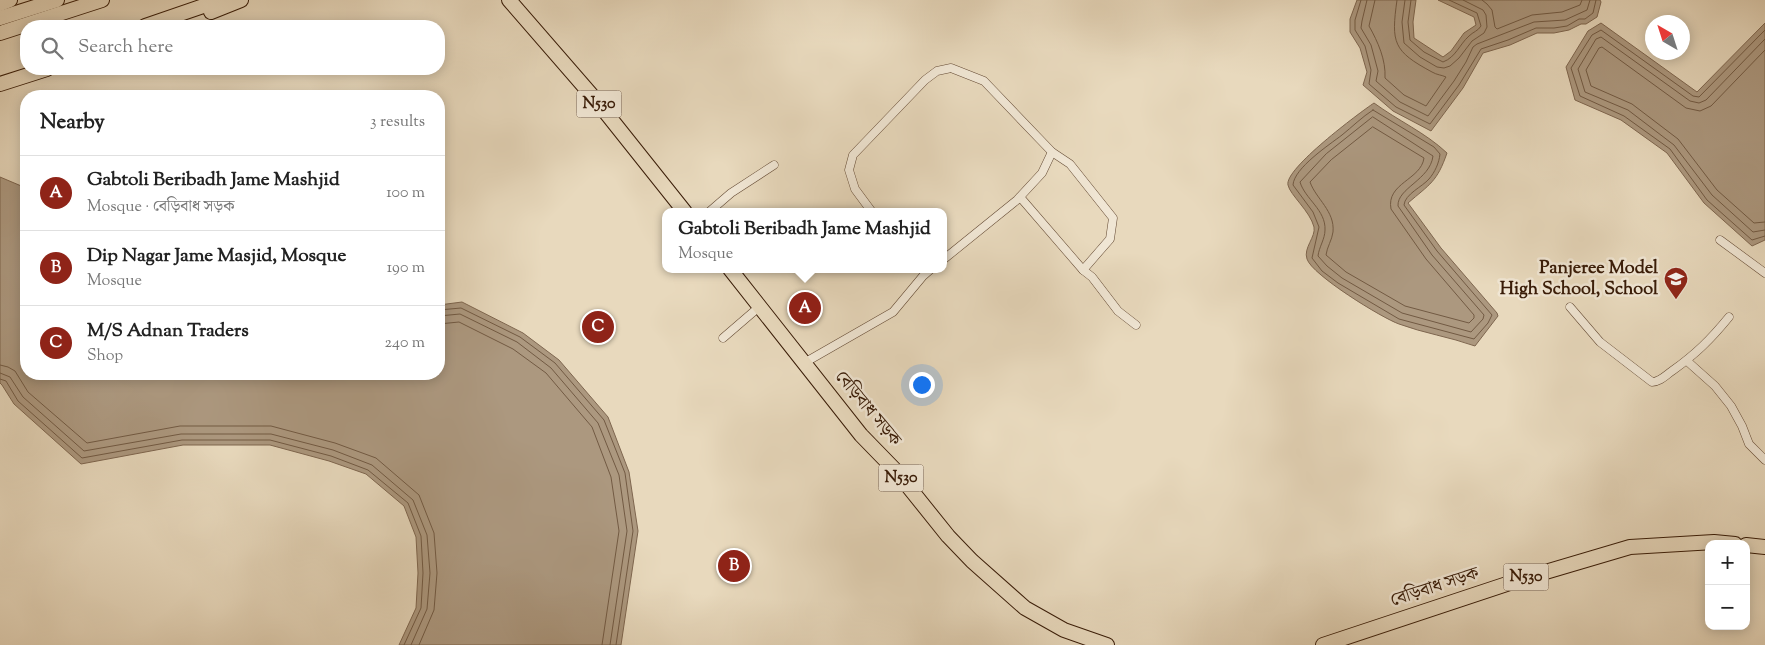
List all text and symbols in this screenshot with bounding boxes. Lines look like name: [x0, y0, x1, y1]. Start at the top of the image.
north arrow: [1645, 15, 1690, 60]
search box: [20, 20, 445, 75]
icon: search: [38, 34, 66, 62]
text: Search here: [78, 34, 173, 61]
road number: N530: [576, 90, 622, 118]
text: Nearby: [40, 108, 105, 138]
text: 3 results: [370, 111, 425, 134]
text: Gabtoli Beribadh Jame Mashjid: [87, 167, 340, 194]
text: A: [50, 182, 63, 205]
text: 100 m: [386, 182, 425, 205]
text: Mosque · বেড়িবাধ সড়ক: [87, 196, 234, 219]
popup: [662, 208, 947, 273]
text: Gabtoli Beribadh Jame Mashjid: [678, 216, 931, 243]
text: Dip Nagar Jame Masjid, Mosque: [87, 243, 346, 270]
text: Mosque: [678, 243, 733, 266]
place label: Panjeree Model High School, School: [1500, 256, 1659, 303]
text: B: [51, 257, 61, 280]
text: 190 m: [387, 257, 425, 280]
school or university icon: Panjeree Model High School, School: [1663, 266, 1689, 300]
text: Mosque: [87, 270, 142, 293]
pin: A: [789, 289, 821, 327]
pin: C: [582, 308, 614, 346]
text: M/S Adnan Traders: [87, 318, 249, 345]
text: C: [50, 332, 62, 355]
text: 240 m: [384, 332, 425, 355]
text: Shop: [87, 345, 123, 368]
street label: বেড়িবাধ সড়ক: [828, 365, 907, 454]
your location: [909, 372, 935, 398]
road number: N530: [878, 464, 924, 492]
map controls: [1705, 540, 1750, 630]
button: +: [1705, 540, 1750, 585]
pin: B: [718, 547, 750, 585]
street label: বেড়িবাধ সড়ক: [1387, 561, 1484, 615]
road number: N530: [1504, 564, 1548, 590]
button: −: [1705, 585, 1750, 630]

